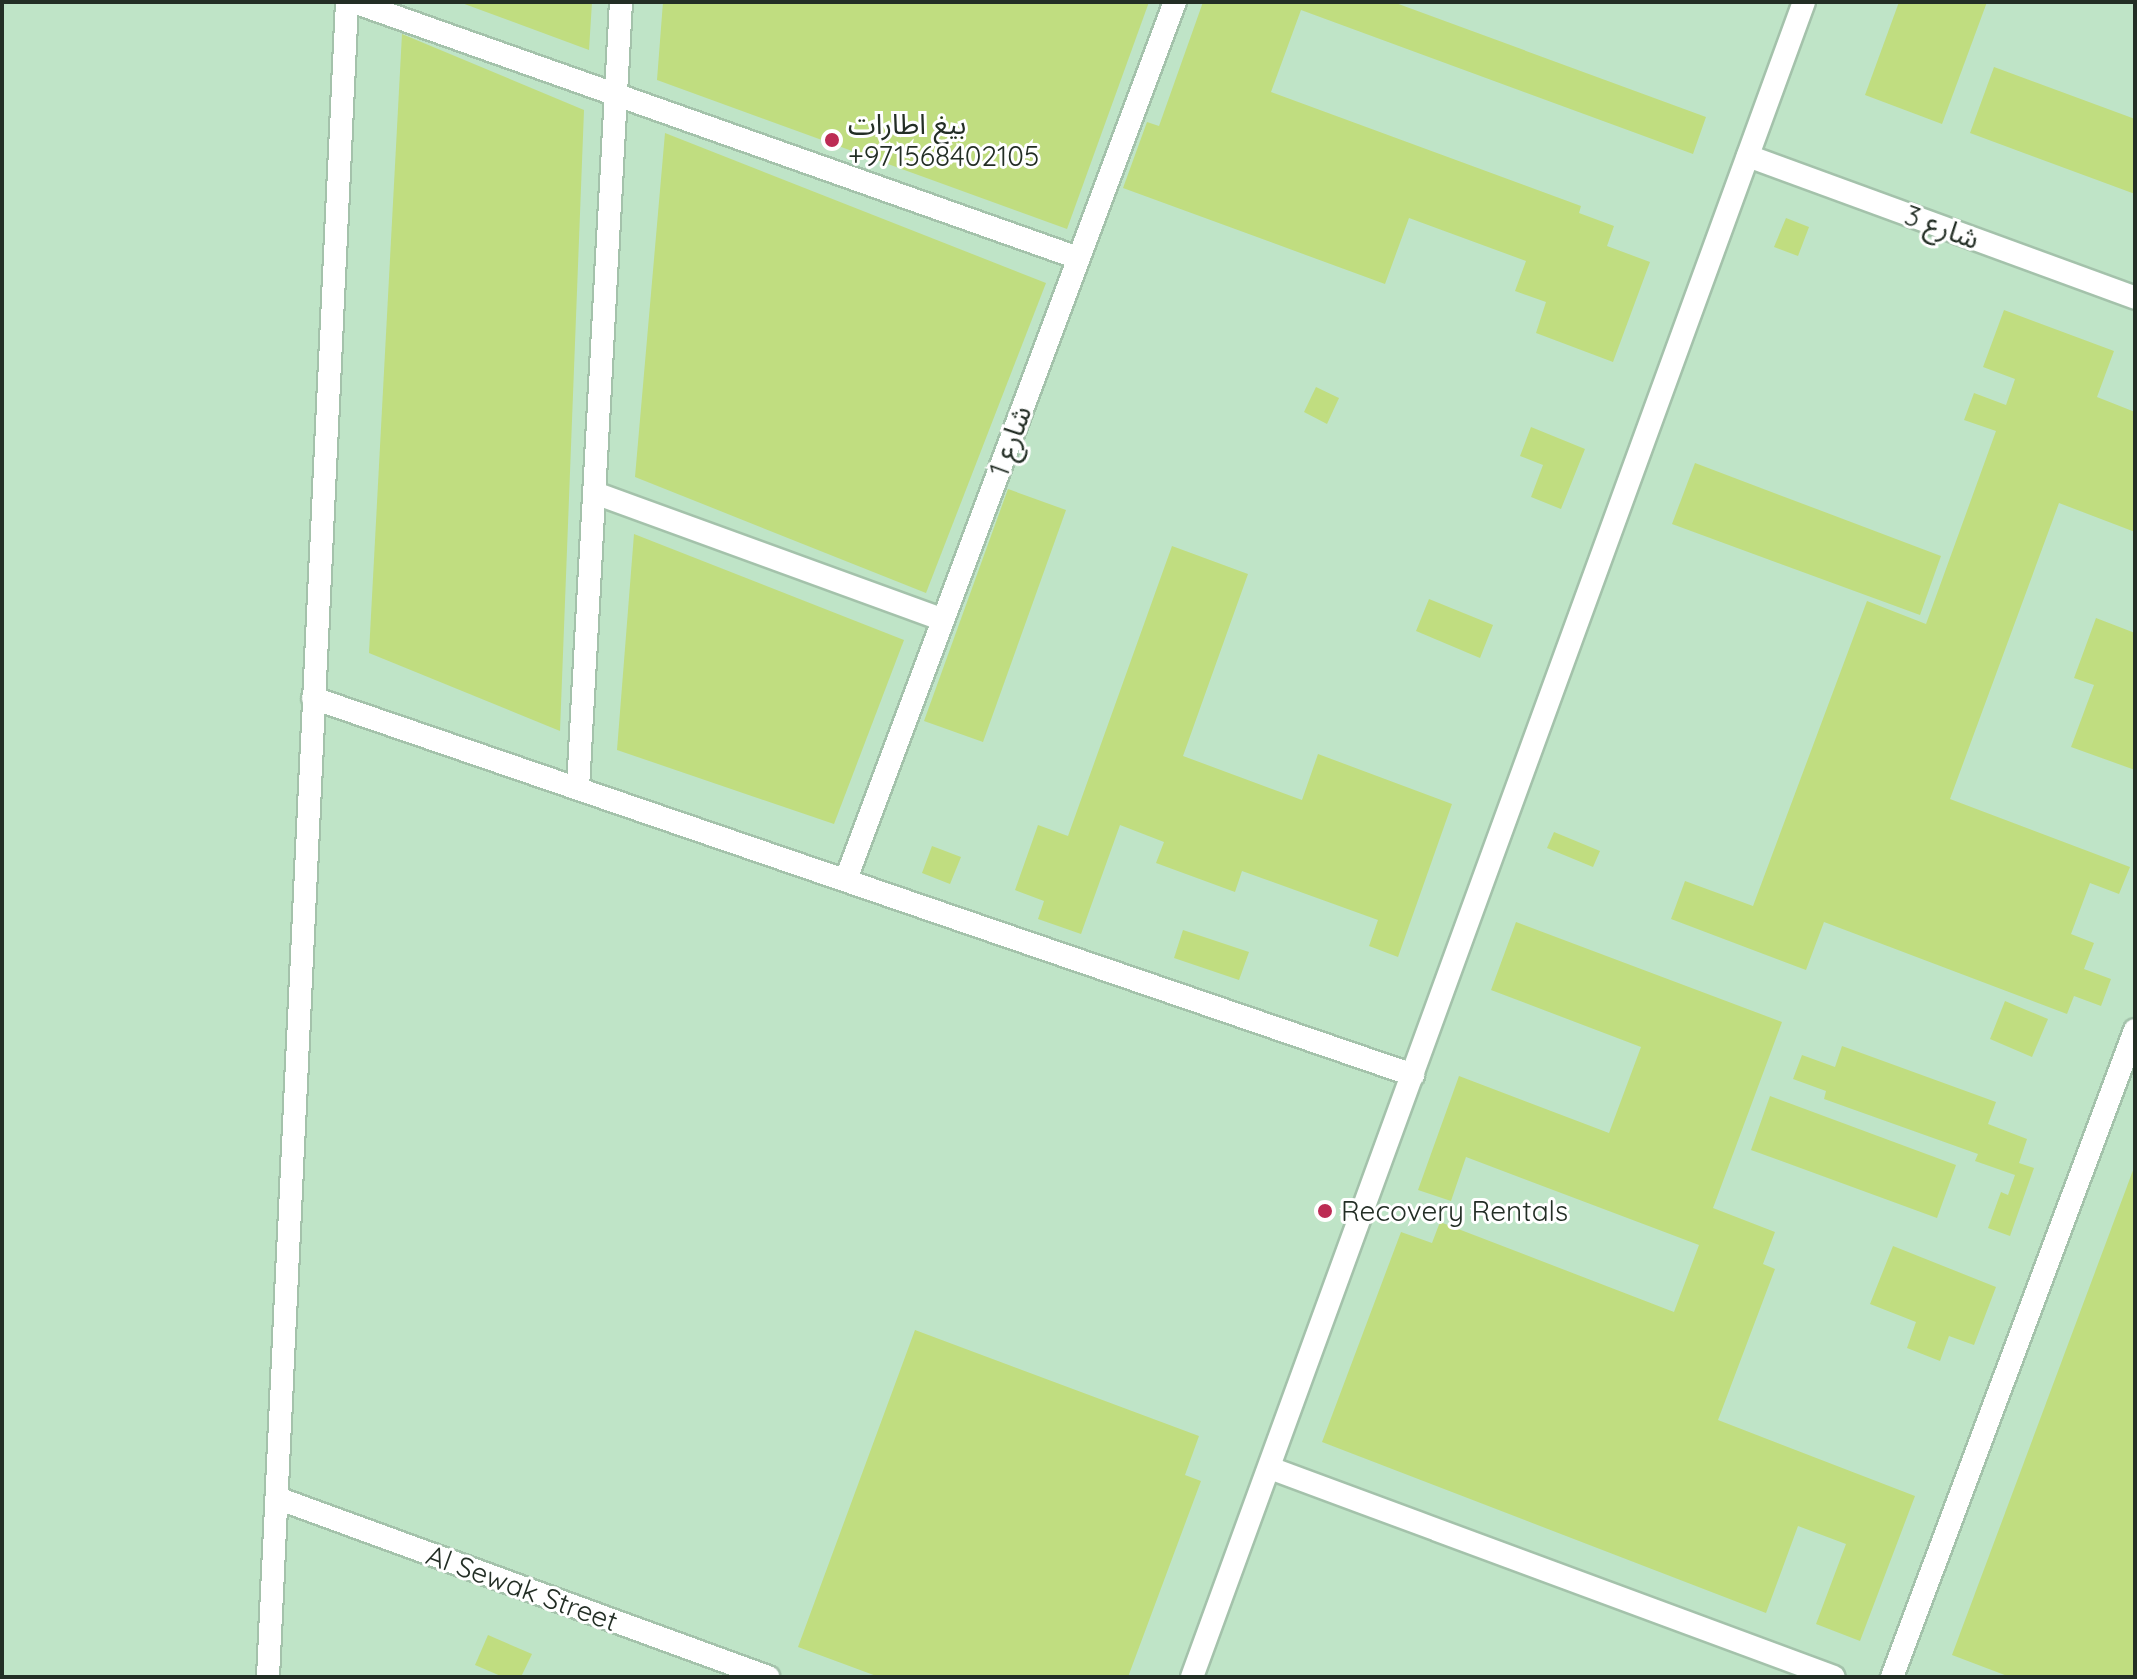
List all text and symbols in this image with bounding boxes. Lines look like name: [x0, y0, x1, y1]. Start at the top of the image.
place label: بيغ اطارات +971568402105: [848, 107, 1039, 173]
marker: بيغ اطارات +971568402105: [823, 131, 841, 149]
street label: شارع 3: [1900, 198, 1984, 256]
street label: شارع 1: [982, 401, 1038, 481]
place label: Recovery Rentals: [1341, 1194, 1568, 1228]
marker: Recovery Rentals: [1316, 1202, 1334, 1220]
street label: Al Sewak Street: [422, 1538, 622, 1638]

